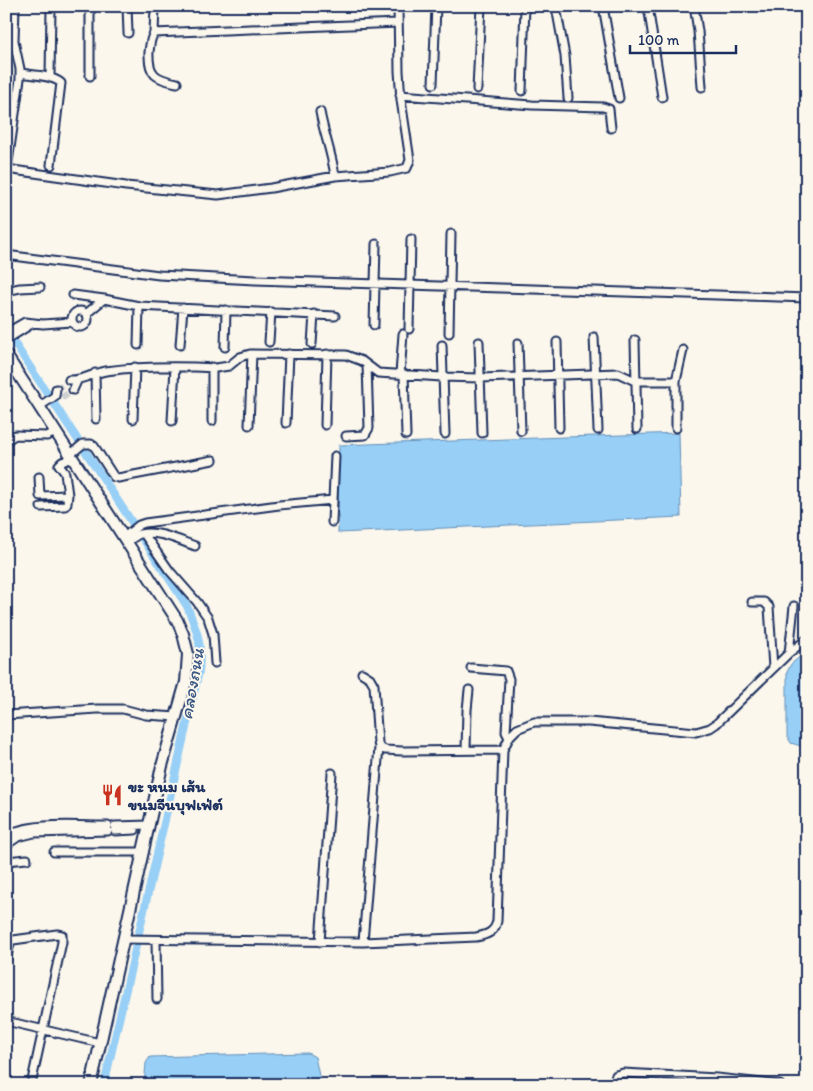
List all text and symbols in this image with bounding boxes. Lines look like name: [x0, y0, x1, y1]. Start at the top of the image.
scale bar: [630, 22, 737, 54]
text: 100 m: [638, 31, 680, 49]
water label: คลองถนน: [175, 646, 209, 721]
place label: ขะ หนม เส้น ขนมจีนบุฟเฟ่ต์: [127, 777, 223, 816]
restaurant icon: ขะ หนม เส้น ขนมจีนบุฟเฟ่ต์: [99, 782, 125, 808]

